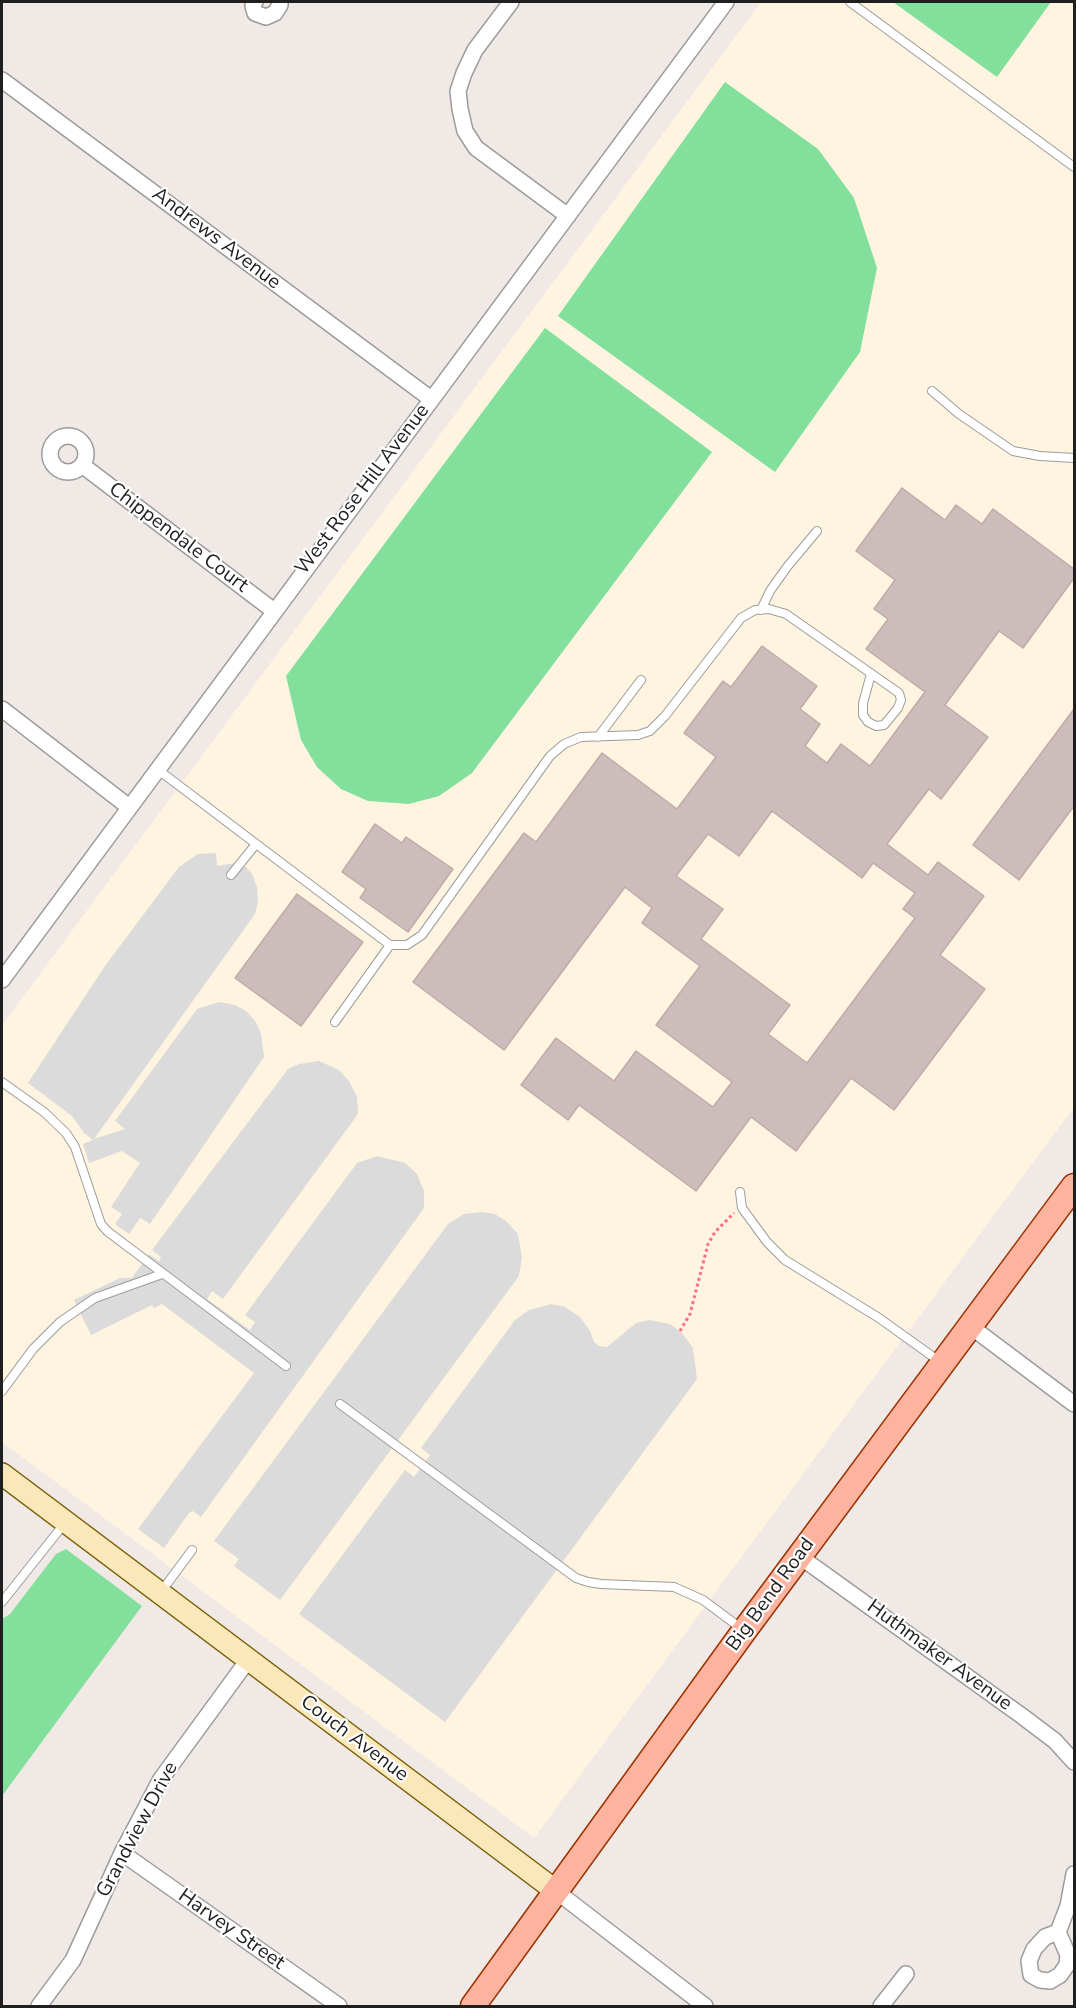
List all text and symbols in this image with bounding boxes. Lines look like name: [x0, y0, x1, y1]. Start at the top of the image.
street label: Andrews Avenue: [147, 183, 285, 295]
street label: West Rose Hill Avenue: [291, 400, 435, 580]
street label: Chippendale Court: [104, 478, 252, 598]
street label: Big Bend Road: [722, 1534, 820, 1656]
street label: Huthmaker Avenue: [862, 1595, 1016, 1717]
street label: Couch Avenue: [295, 1691, 413, 1787]
street label: Grandview Drive: [92, 1758, 184, 1902]
street label: Harvey Street: [173, 1885, 289, 1975]

